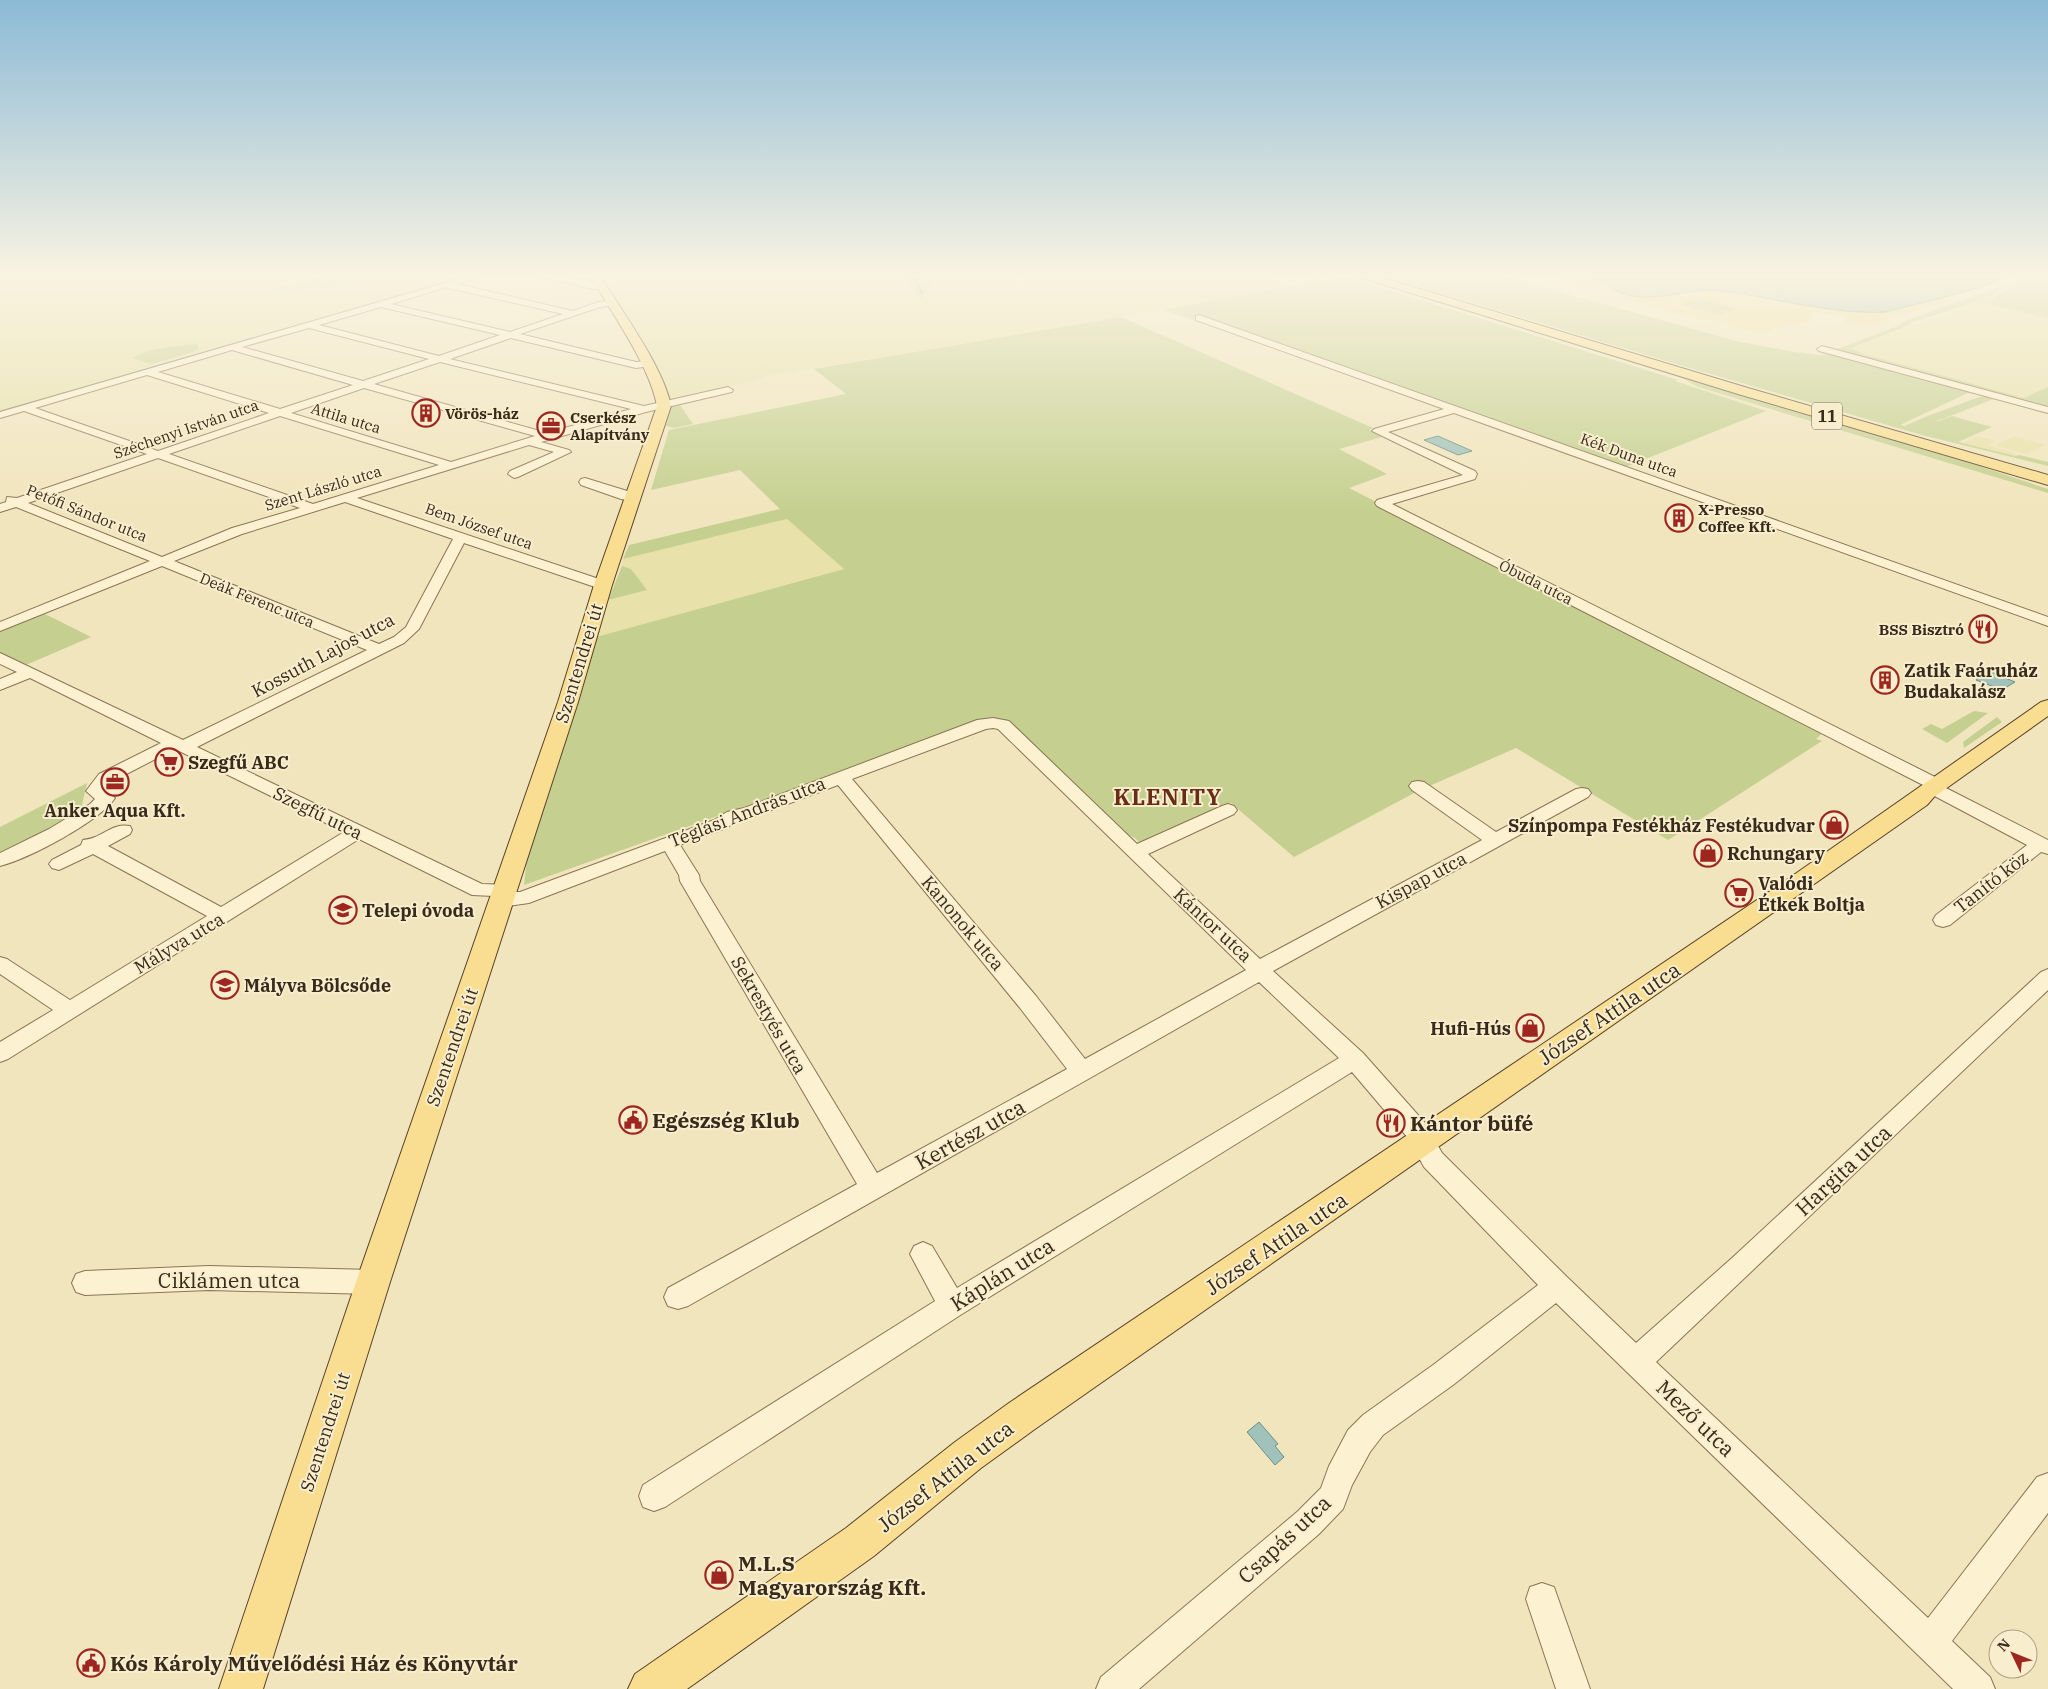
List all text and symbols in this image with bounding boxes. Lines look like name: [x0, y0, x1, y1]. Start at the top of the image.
street label: Széchenyi István utca: [111, 395, 261, 463]
street label: Attila utca: [309, 398, 383, 438]
building icon: Vörös-ház: [411, 398, 441, 428]
road number: 11: [1812, 402, 1842, 430]
place label: Vörös-ház: [445, 404, 519, 423]
place label: Cserkész Alapítvány: [570, 408, 650, 444]
office icon: Cserkész Alapítvány: [536, 411, 566, 441]
street label: Kék Duna utca: [1578, 429, 1680, 481]
street label: Szent László utca: [262, 461, 384, 515]
street label: Petőfi Sándor utca: [24, 480, 150, 546]
street label: Bem József utca: [423, 499, 535, 553]
place label: X-Presso Coffee Kft.: [1698, 500, 1776, 536]
building icon: X-Presso Coffee Kft.: [1664, 503, 1694, 533]
street label: Óbuda utca: [1496, 555, 1576, 609]
street label: Deák Ferenc utca: [197, 568, 317, 632]
street label: Szentendrei út: [550, 600, 608, 726]
street label: Kossuth Lajos utca: [248, 608, 398, 702]
restaurant icon: BSS Bisztró: [1968, 614, 1998, 644]
place label: BSS Bisztró: [1879, 620, 1964, 639]
place label: Zatik Faáruház Budakalász: [1904, 659, 2038, 703]
building icon: Zatik Faáruház Budakalász: [1870, 665, 1900, 695]
supermarket icon: Szegfű ABC: [154, 747, 184, 777]
place label: Szegfű ABC: [188, 751, 289, 774]
office icon: Anker Aqua Kft.: [100, 767, 130, 797]
street label: Téglási András utca: [665, 771, 829, 853]
street label: Szegfű utca: [269, 781, 367, 845]
district label: KLENITY: [1114, 782, 1222, 811]
place label: Anker Aqua Kft.: [44, 799, 186, 822]
shop icon: Színpompa Festékház Festékudvar: [1819, 810, 1849, 840]
place label: Színpompa Festékház Festékudvar: [1508, 814, 1815, 837]
shop icon: Rchungary: [1693, 838, 1723, 868]
place label: Rchungary: [1727, 842, 1826, 865]
street label: Kispap utca: [1371, 846, 1471, 914]
street label: Tanító köz: [1949, 846, 2033, 918]
street label: Kanonok utca: [917, 871, 1009, 975]
place label: Valódi Étkek Boltja: [1758, 872, 1865, 916]
supermarket icon: Valódi Étkek Boltja: [1724, 878, 1754, 908]
street label: Kántor utca: [1169, 883, 1257, 967]
school or university icon: Telepi óvoda: [328, 895, 358, 925]
place label: Telepi óvoda: [362, 899, 474, 922]
street label: Mályva utca: [130, 907, 228, 979]
street label: Sekrestyés utca: [726, 952, 812, 1078]
street label: József Attila utca: [1532, 955, 1686, 1071]
school or university icon: Mályva Bölcsőde: [210, 970, 240, 1000]
place label: Mályva Bölcsőde: [244, 974, 391, 997]
street label: Szentendrei út: [421, 985, 483, 1109]
shop icon: Hufi-Hús: [1515, 1013, 1545, 1043]
place label: Hufi-Hús: [1430, 1017, 1511, 1040]
street label: Kertész utca: [910, 1092, 1030, 1176]
public building icon: Egészség Klub: [618, 1105, 648, 1135]
place label: Egészség Klub: [652, 1106, 800, 1134]
restaurant icon: Kántor büfé: [1376, 1108, 1406, 1138]
place label: Kántor büfé: [1410, 1109, 1533, 1137]
street label: Hargita utca: [1789, 1118, 1897, 1222]
street label: József Attila utca: [1199, 1185, 1353, 1301]
street label: Káplán utca: [945, 1231, 1059, 1317]
street label: Ciklámen utca: [158, 1266, 300, 1294]
street label: Szentendrei út: [295, 1370, 355, 1494]
street label: Mező utca: [1651, 1373, 1741, 1463]
street label: József Attila utca: [871, 1414, 1019, 1538]
street label: Csapás utca: [1231, 1489, 1337, 1589]
place label: M.L.S Magyarország Kft.: [738, 1549, 926, 1601]
shop icon: M.L.S Magyarország Kft.: [704, 1560, 734, 1590]
north arrow: [1988, 1629, 2038, 1679]
text: N: [1993, 1635, 2014, 1655]
public building icon: Kós Károly Művelődési Ház és Könyvtár: [76, 1648, 106, 1678]
place label: Kós Károly Művelődési Ház és Könyvtár: [110, 1649, 519, 1677]

